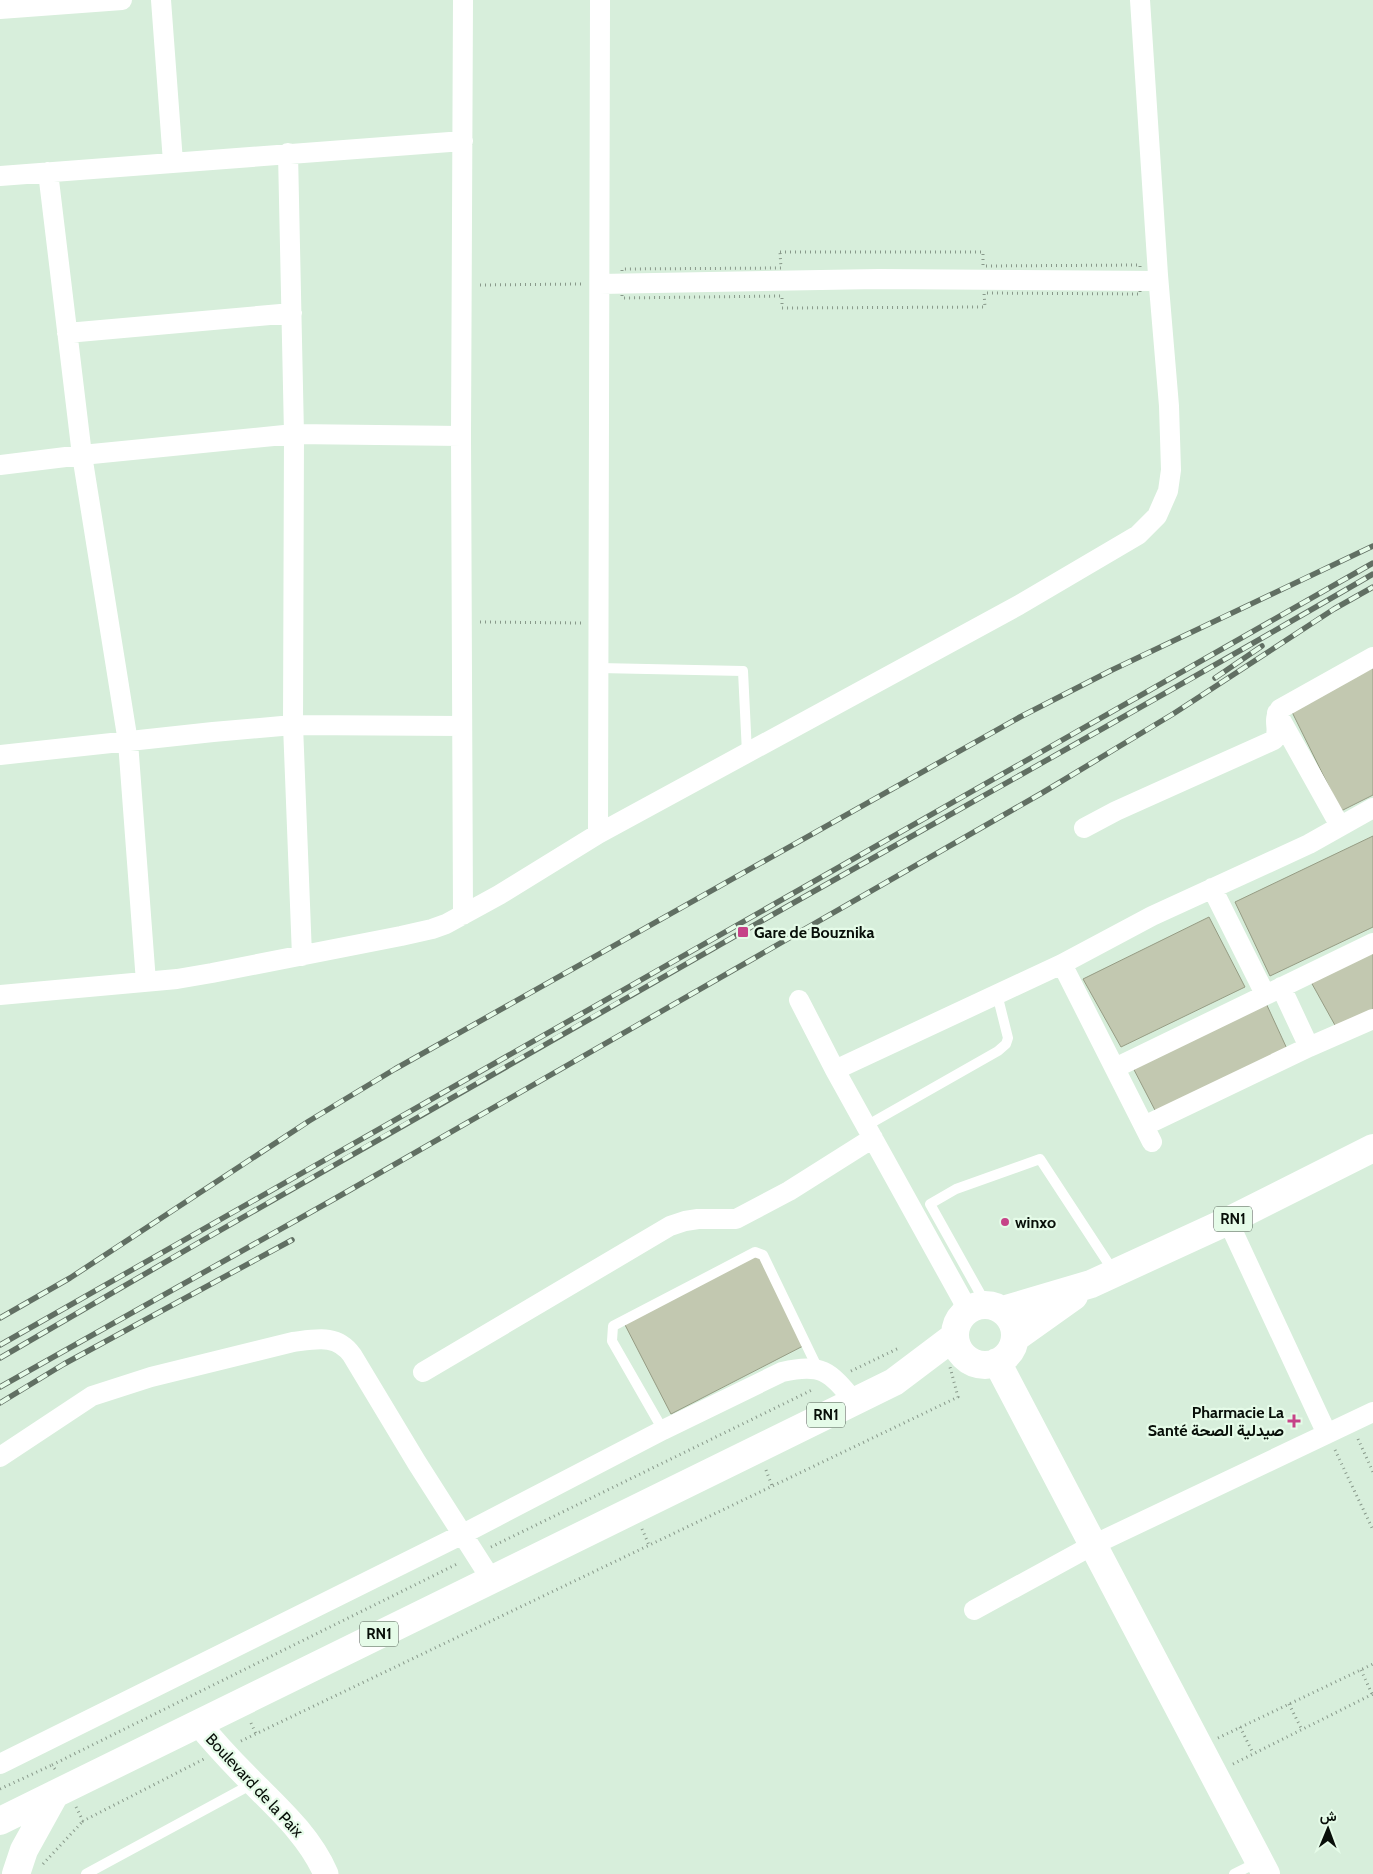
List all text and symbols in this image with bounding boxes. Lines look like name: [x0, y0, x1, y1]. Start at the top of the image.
place label: Gare de Bouznika: [754, 923, 874, 942]
marker: Gare de Bouznika: [736, 925, 750, 939]
road number: RN1: [1214, 1206, 1252, 1232]
place label: winxo: [1015, 1213, 1056, 1232]
marker: winxo: [999, 1216, 1011, 1228]
road number: RN1: [807, 1402, 845, 1428]
place label: Pharmacie La Santé صيدلية الصحة: [1148, 1403, 1284, 1440]
marker: Pharmacie La Santé صيدلية الصحة: [1288, 1415, 1300, 1427]
road number: RN1: [360, 1622, 398, 1646]
street label: Boulevard de la Paix: [202, 1730, 308, 1841]
north arrow: [1303, 1804, 1353, 1854]
text: ش: [1320, 1807, 1337, 1825]

